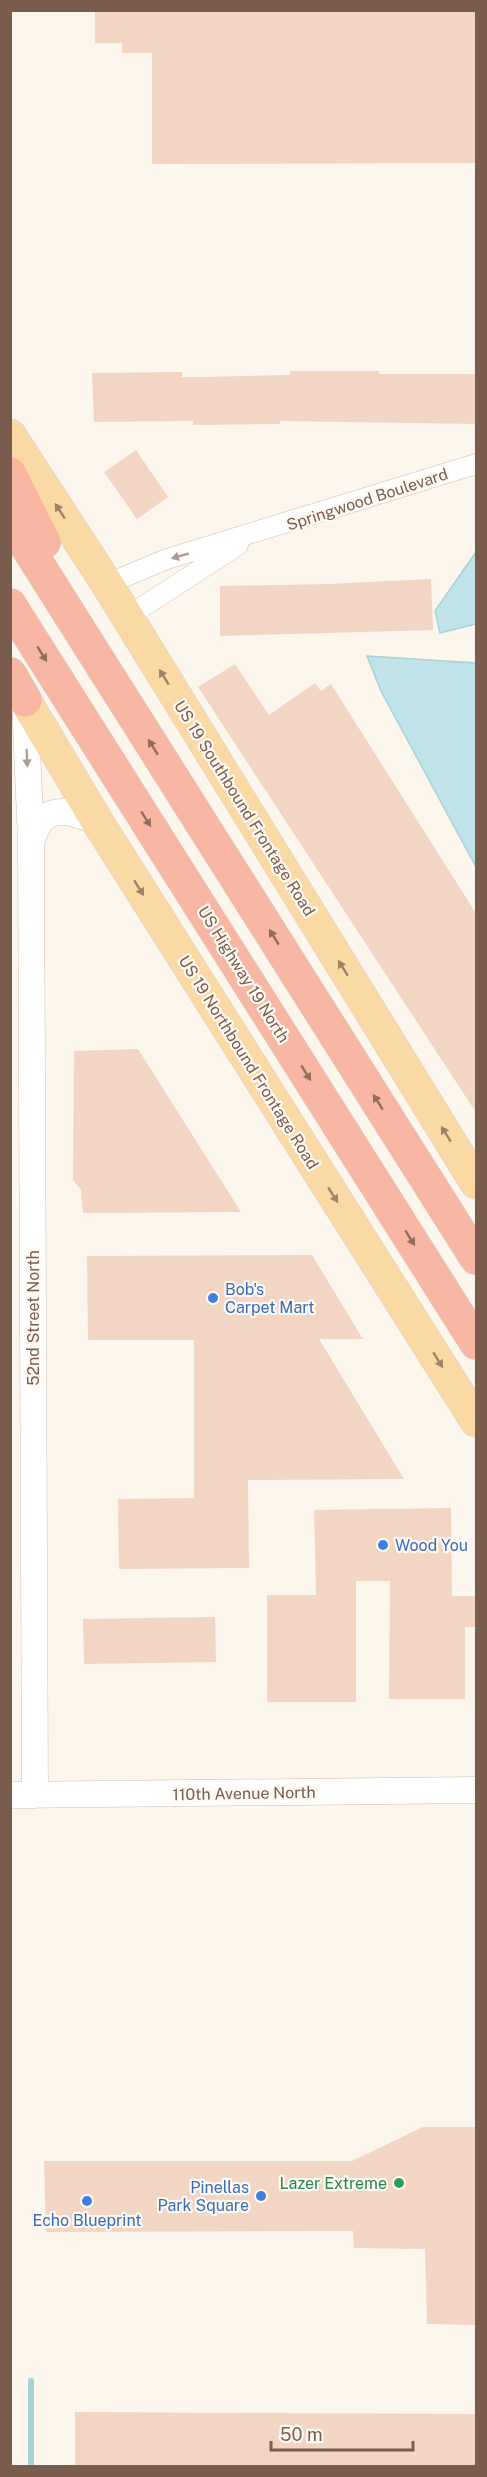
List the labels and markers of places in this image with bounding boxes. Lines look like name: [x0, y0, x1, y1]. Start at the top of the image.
place label: Bob's Carpet Mart: [225, 1280, 315, 1317]
marker: Bob's Carpet Mart: [206, 1291, 220, 1305]
place label: Wood You: [395, 1536, 468, 1555]
marker: Wood You: [376, 1538, 390, 1552]
place label: Lazer Extreme: [280, 2174, 387, 2193]
marker: Lazer Extreme: [392, 2176, 406, 2190]
place label: Pinellas Park Square: [157, 2178, 249, 2215]
marker: Pinellas Park Square: [254, 2189, 268, 2203]
marker: Echo Blueprint: [80, 2194, 94, 2208]
place label: Echo Blueprint: [32, 2211, 142, 2230]

